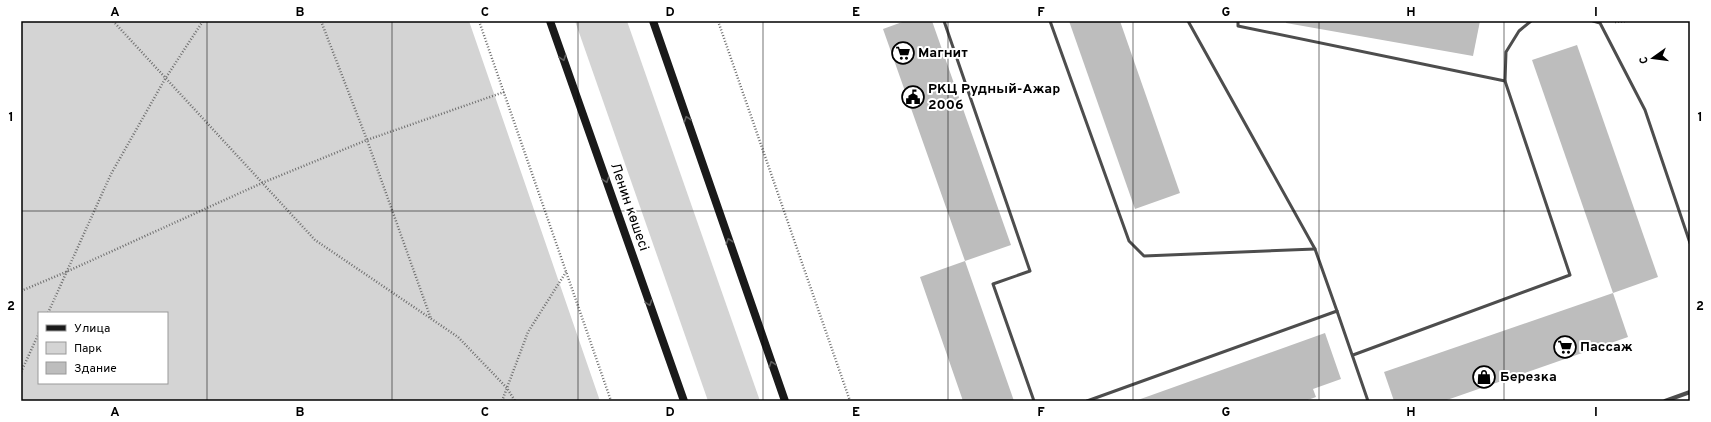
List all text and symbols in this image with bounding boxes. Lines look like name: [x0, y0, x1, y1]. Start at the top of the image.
text: A: [110, 5, 120, 21]
text: B: [296, 5, 305, 21]
text: C: [481, 5, 489, 21]
text: D: [665, 5, 675, 21]
text: E: [852, 5, 860, 21]
text: F: [1037, 5, 1045, 21]
text: G: [1222, 5, 1231, 21]
text: H: [1406, 5, 1416, 21]
text: I: [1594, 5, 1598, 21]
north arrow: [1633, 38, 1673, 78]
supermarket icon: Магнит: [890, 40, 916, 66]
place label: Магнит: [918, 45, 968, 62]
one-way arrow: [559, 54, 567, 61]
text: С: [1637, 55, 1652, 65]
place label: РКЦ Рудный-Ажар 2006: [928, 81, 1060, 114]
public building icon: РКЦ Рудный-Ажар 2006: [900, 84, 926, 110]
text: 1: [8, 110, 14, 126]
text: 1: [1697, 110, 1703, 126]
one-way arrow: [683, 115, 691, 122]
street label: Ленин көшесі: [606, 161, 652, 253]
one-way arrow: [602, 177, 610, 184]
one-way arrow: [726, 238, 734, 245]
text: 2: [7, 299, 15, 315]
text: 2: [1696, 299, 1704, 315]
one-way arrow: [645, 300, 653, 307]
legend: [38, 312, 168, 384]
text: Улица: [74, 321, 110, 337]
supermarket icon: Пассаж: [1552, 334, 1578, 360]
place label: Пассаж: [1580, 339, 1633, 356]
text: Парк: [74, 341, 102, 357]
text: Здание: [74, 361, 117, 377]
one-way arrow: [768, 361, 777, 368]
shop icon: Березка: [1471, 364, 1497, 390]
place label: Березка: [1500, 369, 1557, 386]
text: A: [110, 405, 120, 421]
text: B: [296, 405, 305, 421]
text: C: [481, 405, 489, 421]
text: D: [665, 405, 675, 421]
text: E: [852, 405, 860, 421]
text: F: [1037, 405, 1045, 421]
text: G: [1222, 405, 1231, 421]
text: H: [1406, 405, 1416, 421]
text: I: [1594, 405, 1598, 421]

